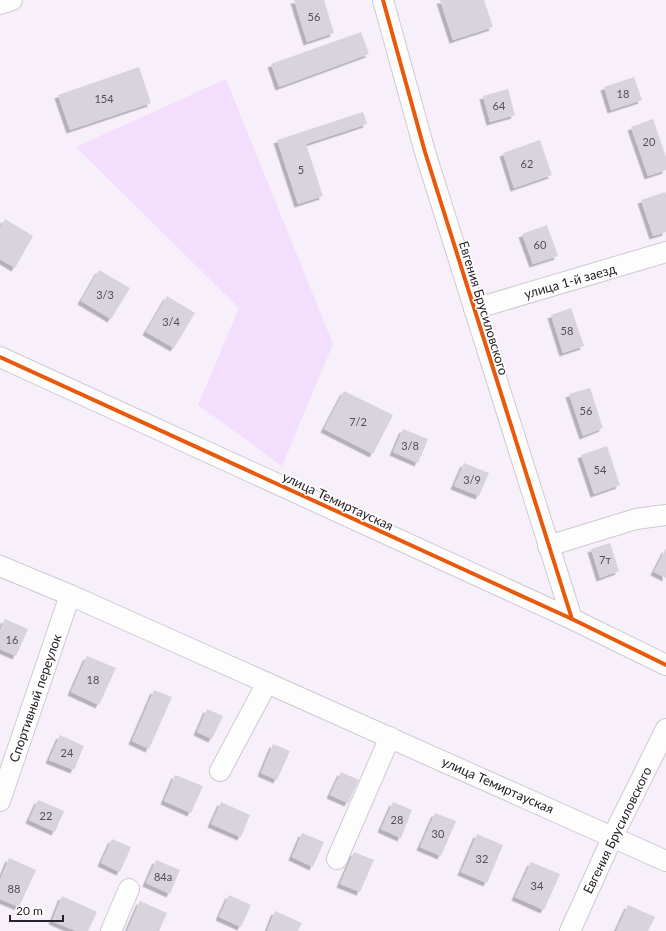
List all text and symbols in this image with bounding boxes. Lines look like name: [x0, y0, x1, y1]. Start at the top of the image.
house number: 56: [308, 10, 320, 23]
house number: 18: [617, 87, 629, 100]
house number: 154: [94, 92, 114, 105]
house number: 64: [493, 99, 506, 112]
house number: 20: [643, 135, 656, 148]
house number: 62: [521, 157, 533, 170]
house number: 5: [298, 163, 304, 176]
house number: 60: [534, 238, 547, 251]
street label: Евгения Брусиловского: [456, 239, 512, 377]
street label: улица 1-й заезд: [522, 260, 618, 302]
house number: 3/3: [96, 288, 114, 301]
house number: 3/4: [162, 315, 180, 328]
house number: 58: [561, 324, 573, 337]
house number: 56: [580, 404, 592, 417]
house number: 7/2: [349, 415, 367, 428]
house number: 3/8: [401, 439, 419, 452]
house number: 54: [594, 463, 607, 476]
street label: улица Темиртауская: [280, 468, 396, 534]
house number: 3/9: [463, 473, 481, 486]
house number: 7т: [599, 553, 611, 566]
street label: Спортивный переулок: [6, 632, 65, 764]
house number: 16: [6, 633, 18, 646]
house number: 18: [87, 673, 99, 686]
house number: 24: [61, 746, 74, 759]
street label: улица Темиртауская: [440, 753, 556, 817]
street label: Евгения Брусиловского: [579, 764, 655, 896]
house number: 22: [40, 809, 52, 822]
house number: 28: [391, 813, 403, 826]
house number: 30: [432, 827, 445, 840]
house number: 32: [476, 852, 488, 865]
house number: 84а: [154, 870, 172, 883]
house number: 34: [531, 879, 544, 892]
house number: 88: [8, 882, 20, 895]
scale bar: [10, 897, 63, 923]
text: 20 m: [16, 903, 43, 918]

